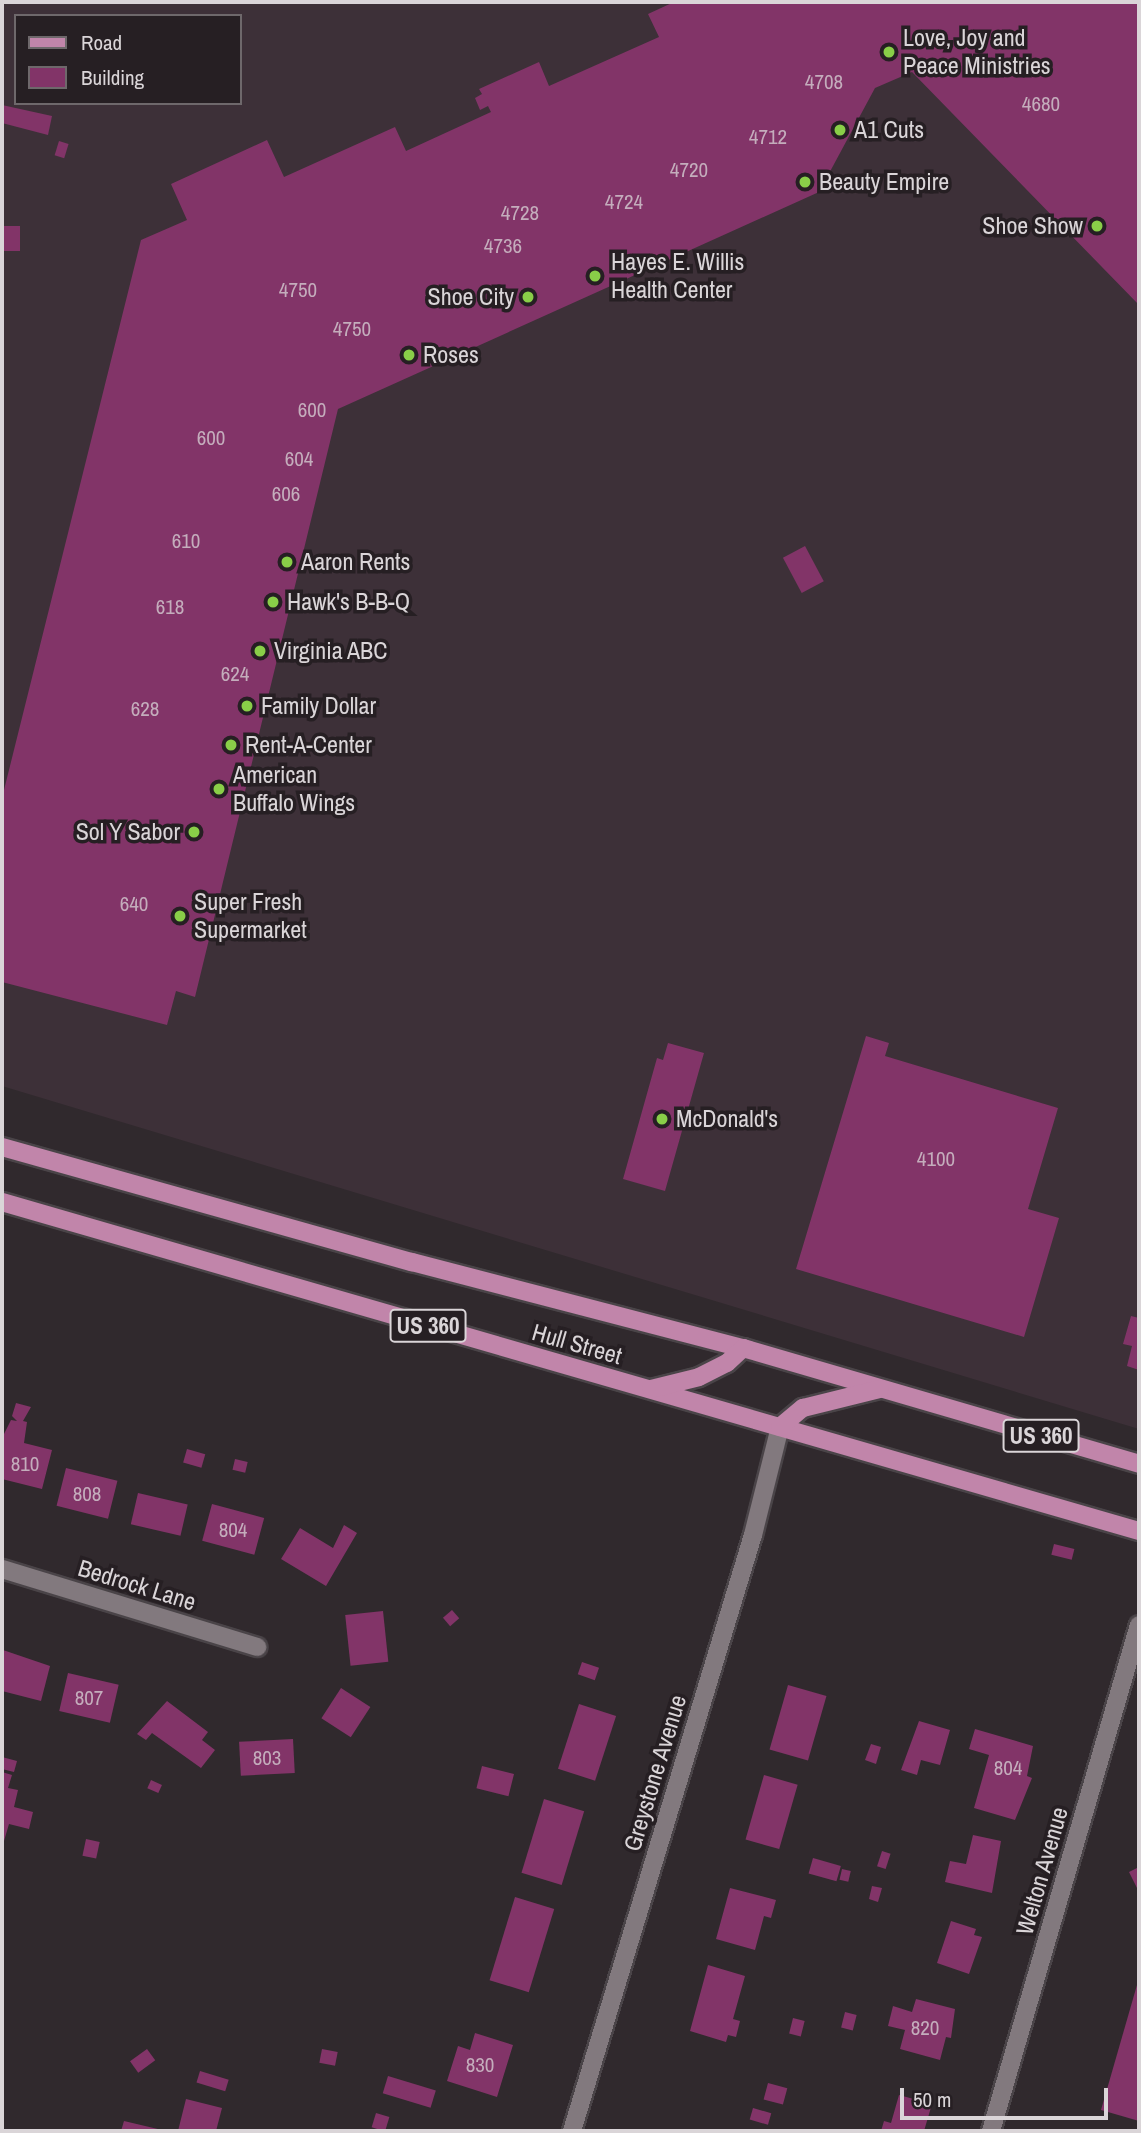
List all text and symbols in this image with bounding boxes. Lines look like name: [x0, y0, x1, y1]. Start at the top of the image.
legend: [14, 14, 242, 105]
place label: Love, Joy and Peace Ministries: [903, 24, 1051, 80]
text: Road: [81, 28, 122, 57]
marker: Love, Joy and Peace Ministries: [881, 44, 897, 60]
text: Building: [81, 63, 144, 92]
house number: 4708: [805, 69, 843, 95]
house number: 4680: [1022, 91, 1060, 117]
place label: A1 Cuts: [854, 116, 924, 144]
marker: A1 Cuts: [832, 122, 848, 138]
house number: 4712: [749, 124, 787, 150]
house number: 4720: [670, 157, 708, 183]
place label: Beauty Empire: [819, 168, 949, 196]
marker: Beauty Empire: [797, 174, 813, 190]
house number: 4724: [605, 189, 643, 215]
house number: 4728: [501, 200, 539, 226]
place label: Shoe Show: [982, 212, 1083, 240]
marker: Shoe Show: [1089, 218, 1105, 234]
house number: 4736: [484, 233, 522, 259]
place label: Hayes E. Willis Health Center: [611, 248, 744, 304]
marker: Hayes E. Willis Health Center: [585, 266, 605, 286]
house number: 4750: [279, 277, 317, 303]
place label: Shoe City: [428, 283, 514, 311]
marker: Shoe City: [520, 289, 536, 305]
house number: 4750: [333, 316, 371, 342]
place label: Roses: [423, 341, 479, 369]
marker: Roses: [401, 347, 417, 363]
house number: 600: [298, 397, 326, 423]
house number: 600: [197, 425, 225, 451]
house number: 604: [285, 446, 313, 472]
house number: 606: [272, 481, 300, 507]
house number: 610: [172, 528, 200, 554]
place label: Aaron Rents: [301, 548, 410, 576]
marker: Aaron Rents: [279, 554, 295, 570]
place label: Hawk's B-B-Q: [287, 588, 410, 616]
house number: 618: [156, 594, 184, 620]
marker: Hawk's B-B-Q: [265, 594, 281, 610]
place label: Virginia ABC: [274, 637, 389, 665]
marker: Virginia ABC: [252, 643, 268, 659]
house number: 624: [221, 661, 249, 687]
place label: Family Dollar: [261, 692, 376, 720]
house number: 628: [131, 696, 159, 722]
marker: Family Dollar: [239, 698, 255, 714]
place label: Rent-A-Center: [245, 731, 372, 759]
marker: Rent-A-Center: [223, 737, 239, 753]
place label: American Buffalo Wings: [233, 761, 355, 817]
marker: American Buffalo Wings: [211, 781, 227, 797]
place label: Sol Y Sabor: [75, 818, 180, 846]
marker: Sol Y Sabor: [186, 824, 202, 840]
place label: Super Fresh Supermarket: [194, 888, 307, 944]
house number: 640: [120, 891, 148, 917]
marker: Super Fresh Supermarket: [172, 908, 188, 924]
place label: McDonald's: [676, 1105, 778, 1133]
marker: McDonald's: [654, 1111, 670, 1127]
house number: 4100: [917, 1146, 955, 1172]
road number: US 360: [390, 1306, 466, 1345]
street label: Hull Street: [529, 1317, 625, 1371]
road number: US 360: [1002, 1416, 1080, 1456]
house number: 810: [11, 1451, 39, 1477]
house number: 808: [73, 1481, 101, 1507]
house number: 804: [219, 1517, 247, 1543]
street label: Bedrock Lane: [75, 1553, 199, 1617]
house number: 807: [75, 1685, 103, 1711]
street label: Greystone Avenue: [617, 1691, 693, 1855]
house number: 803: [253, 1745, 281, 1771]
house number: 804: [994, 1755, 1022, 1781]
street label: Welton Avenue: [1010, 1803, 1074, 1939]
house number: 820: [911, 2015, 939, 2041]
house number: 830: [466, 2052, 494, 2078]
scale bar: [903, 2074, 1111, 2118]
text: 50 m: [913, 2085, 951, 2114]

